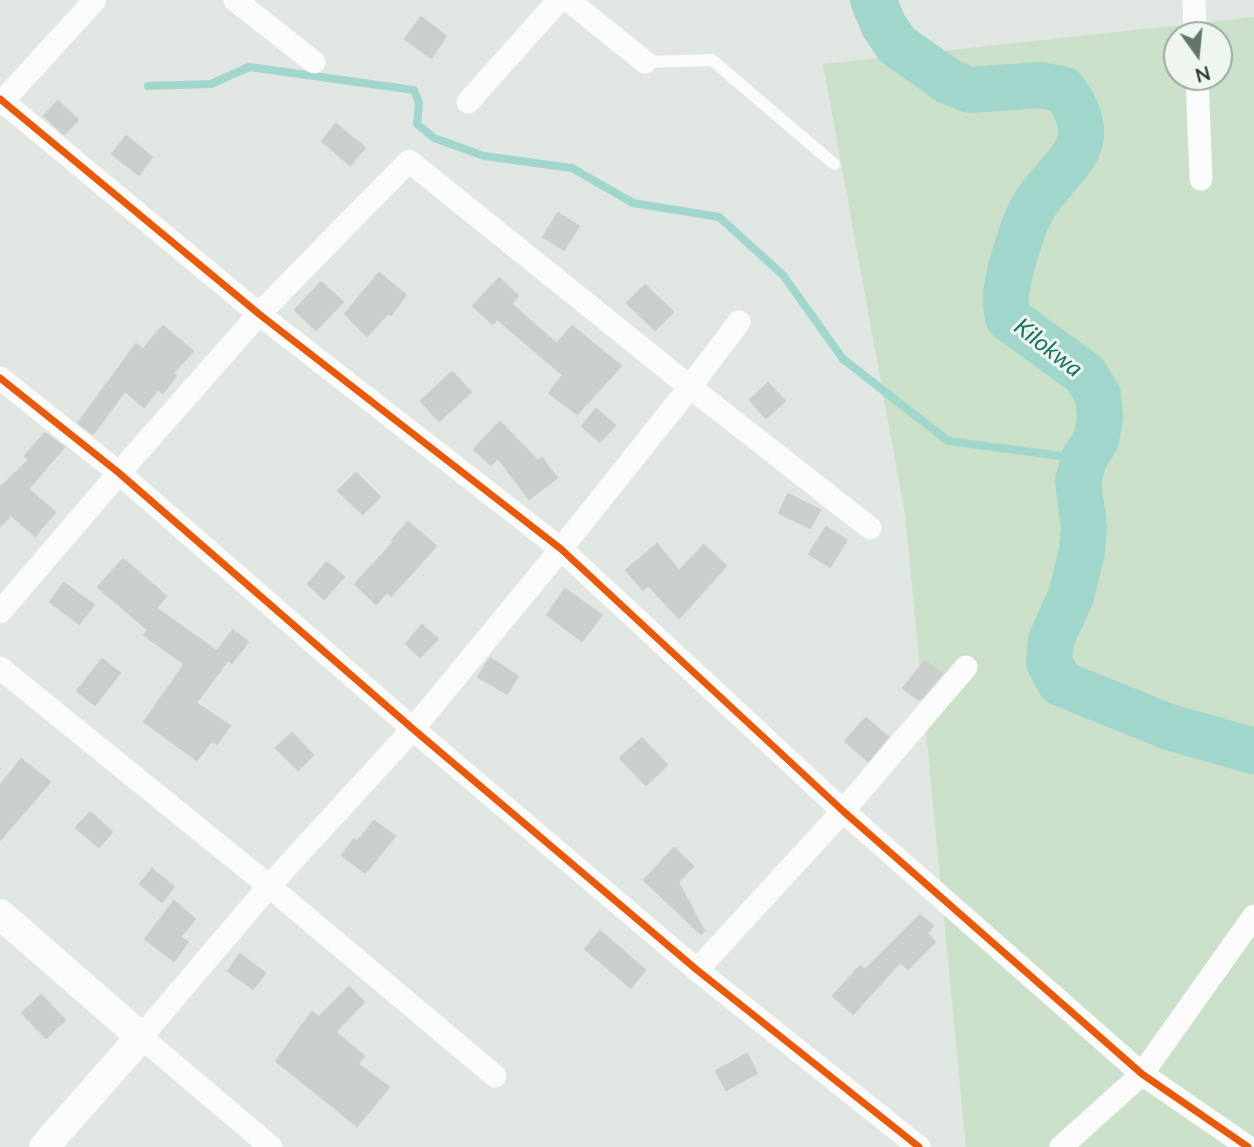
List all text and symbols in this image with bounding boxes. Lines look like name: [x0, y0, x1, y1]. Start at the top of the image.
north arrow: [1163, 21, 1233, 91]
text: N: [1193, 62, 1213, 88]
water label: Kilokwa: [1008, 312, 1088, 384]

